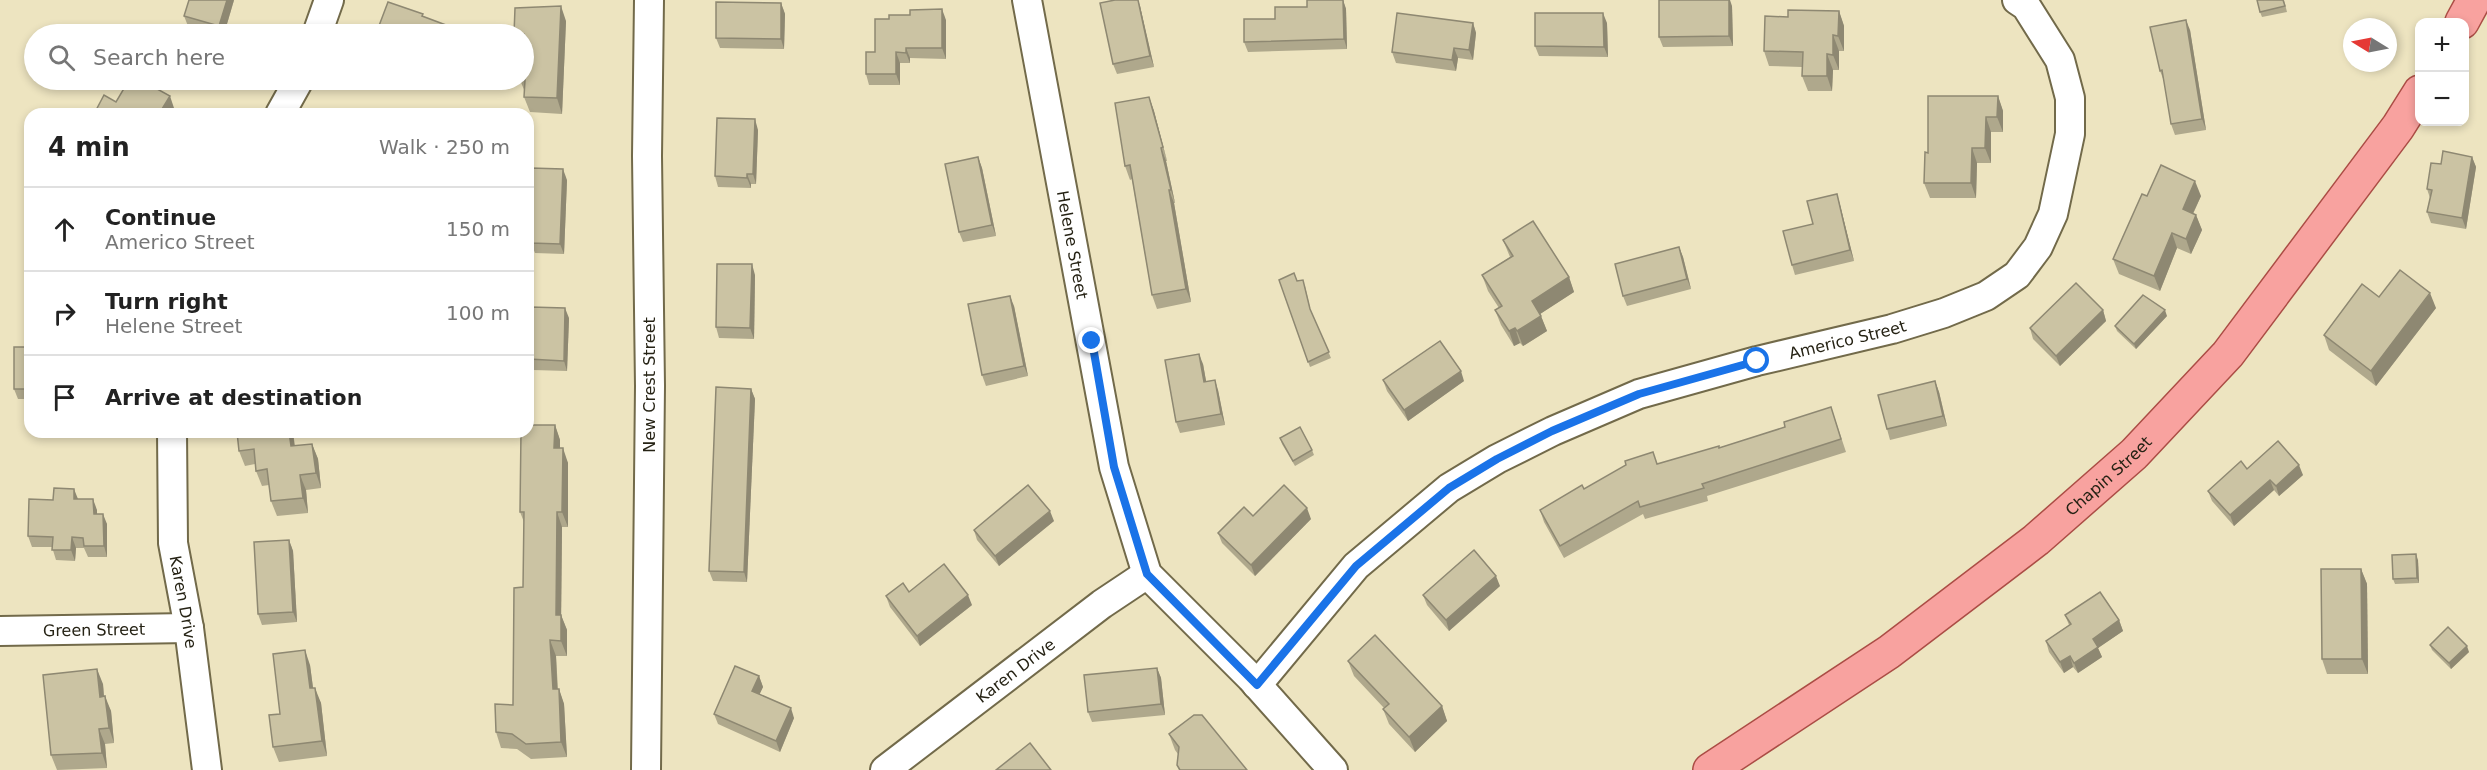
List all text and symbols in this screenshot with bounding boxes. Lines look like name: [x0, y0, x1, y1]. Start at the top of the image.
north arrow: [2343, 18, 2397, 72]
map controls: [2415, 18, 2469, 126]
button: +: [2415, 18, 2469, 72]
search box: [24, 24, 534, 90]
icon: search: [45, 41, 78, 74]
text: Search here: [93, 45, 225, 70]
button: −: [2415, 72, 2469, 126]
text: 4 min: [48, 132, 130, 162]
text: Walk · 250 m: [379, 135, 510, 159]
street label: Helene Street: [1053, 189, 1092, 301]
text: Continue: [105, 205, 216, 230]
icon: ahead: [48, 213, 81, 246]
text: 150 m: [446, 217, 510, 241]
text: Americo Street: [105, 230, 255, 254]
text: Turn right: [105, 289, 228, 314]
icon: right: [48, 297, 81, 330]
text: 100 m: [446, 301, 510, 325]
text: Helene Street: [105, 314, 242, 338]
street label: Americo Street: [1787, 316, 1908, 363]
street label: New Crest Street: [640, 317, 659, 453]
route end: [1078, 327, 1104, 353]
route start: [1743, 347, 1769, 373]
icon: arrive: [48, 381, 81, 414]
text: Arrive at destination: [105, 385, 362, 410]
street label: Chapin Street: [2062, 432, 2156, 520]
street label: Karen Drive: [166, 554, 201, 650]
street label: Green Street: [43, 620, 145, 640]
street label: Karen Drive: [972, 635, 1059, 707]

